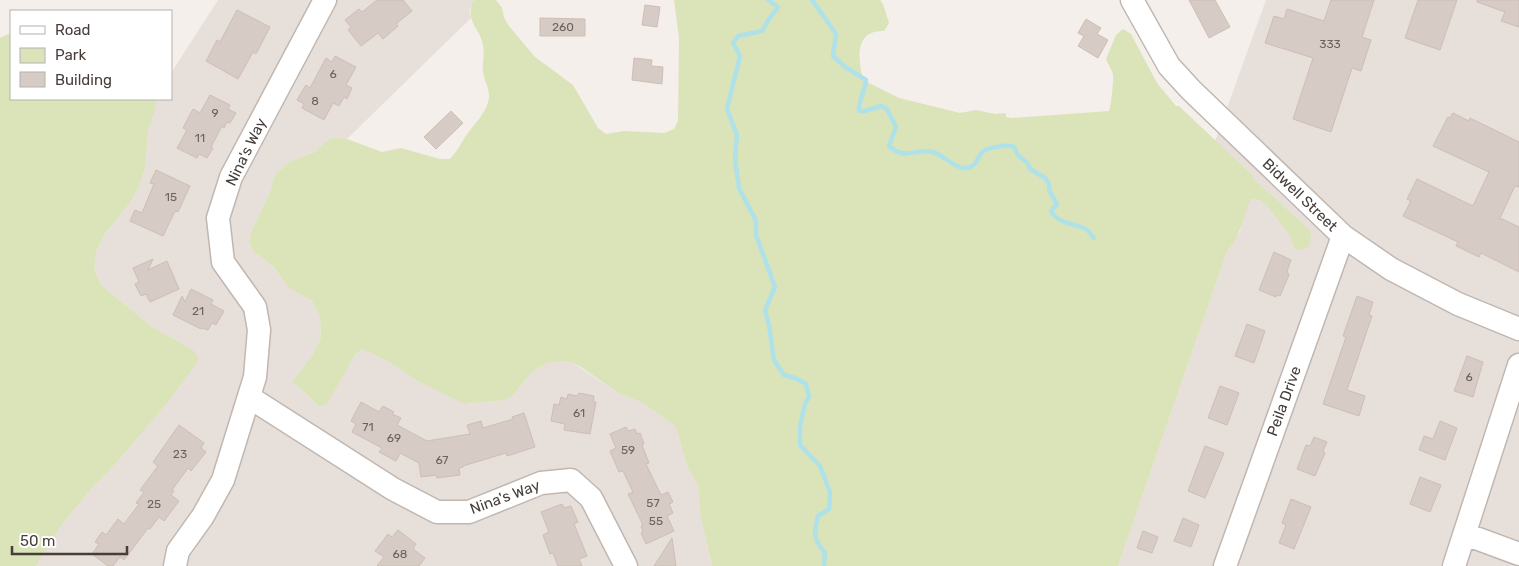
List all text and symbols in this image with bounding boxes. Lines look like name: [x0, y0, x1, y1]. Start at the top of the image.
legend: [10, 10, 172, 100]
house number: 260: [552, 20, 574, 34]
text: Road: [55, 21, 91, 39]
house number: 333: [1319, 37, 1341, 51]
text: Park: [55, 46, 86, 64]
house number: 6: [329, 67, 337, 81]
text: Building: [55, 71, 112, 89]
house number: 8: [311, 94, 319, 108]
house number: 9: [211, 106, 219, 120]
street label: Nina's Way: [222, 115, 270, 189]
house number: 11: [195, 131, 205, 145]
street label: Bidwell Street: [1259, 155, 1341, 235]
house number: 15: [165, 190, 177, 204]
house number: 21: [192, 304, 204, 318]
street label: Peila Drive: [1263, 363, 1305, 439]
house number: 6: [1465, 370, 1473, 384]
house number: 61: [573, 406, 585, 420]
house number: 71: [362, 420, 374, 434]
house number: 69: [387, 431, 401, 445]
house number: 59: [621, 443, 635, 457]
house number: 23: [173, 447, 187, 461]
house number: 67: [435, 453, 449, 467]
street label: Nina's Way: [468, 476, 542, 518]
house number: 57: [646, 496, 660, 510]
house number: 25: [147, 497, 161, 511]
house number: 55: [649, 514, 663, 528]
scale bar: [12, 524, 128, 556]
text: 50 m: [20, 532, 55, 550]
house number: 68: [393, 547, 407, 561]

